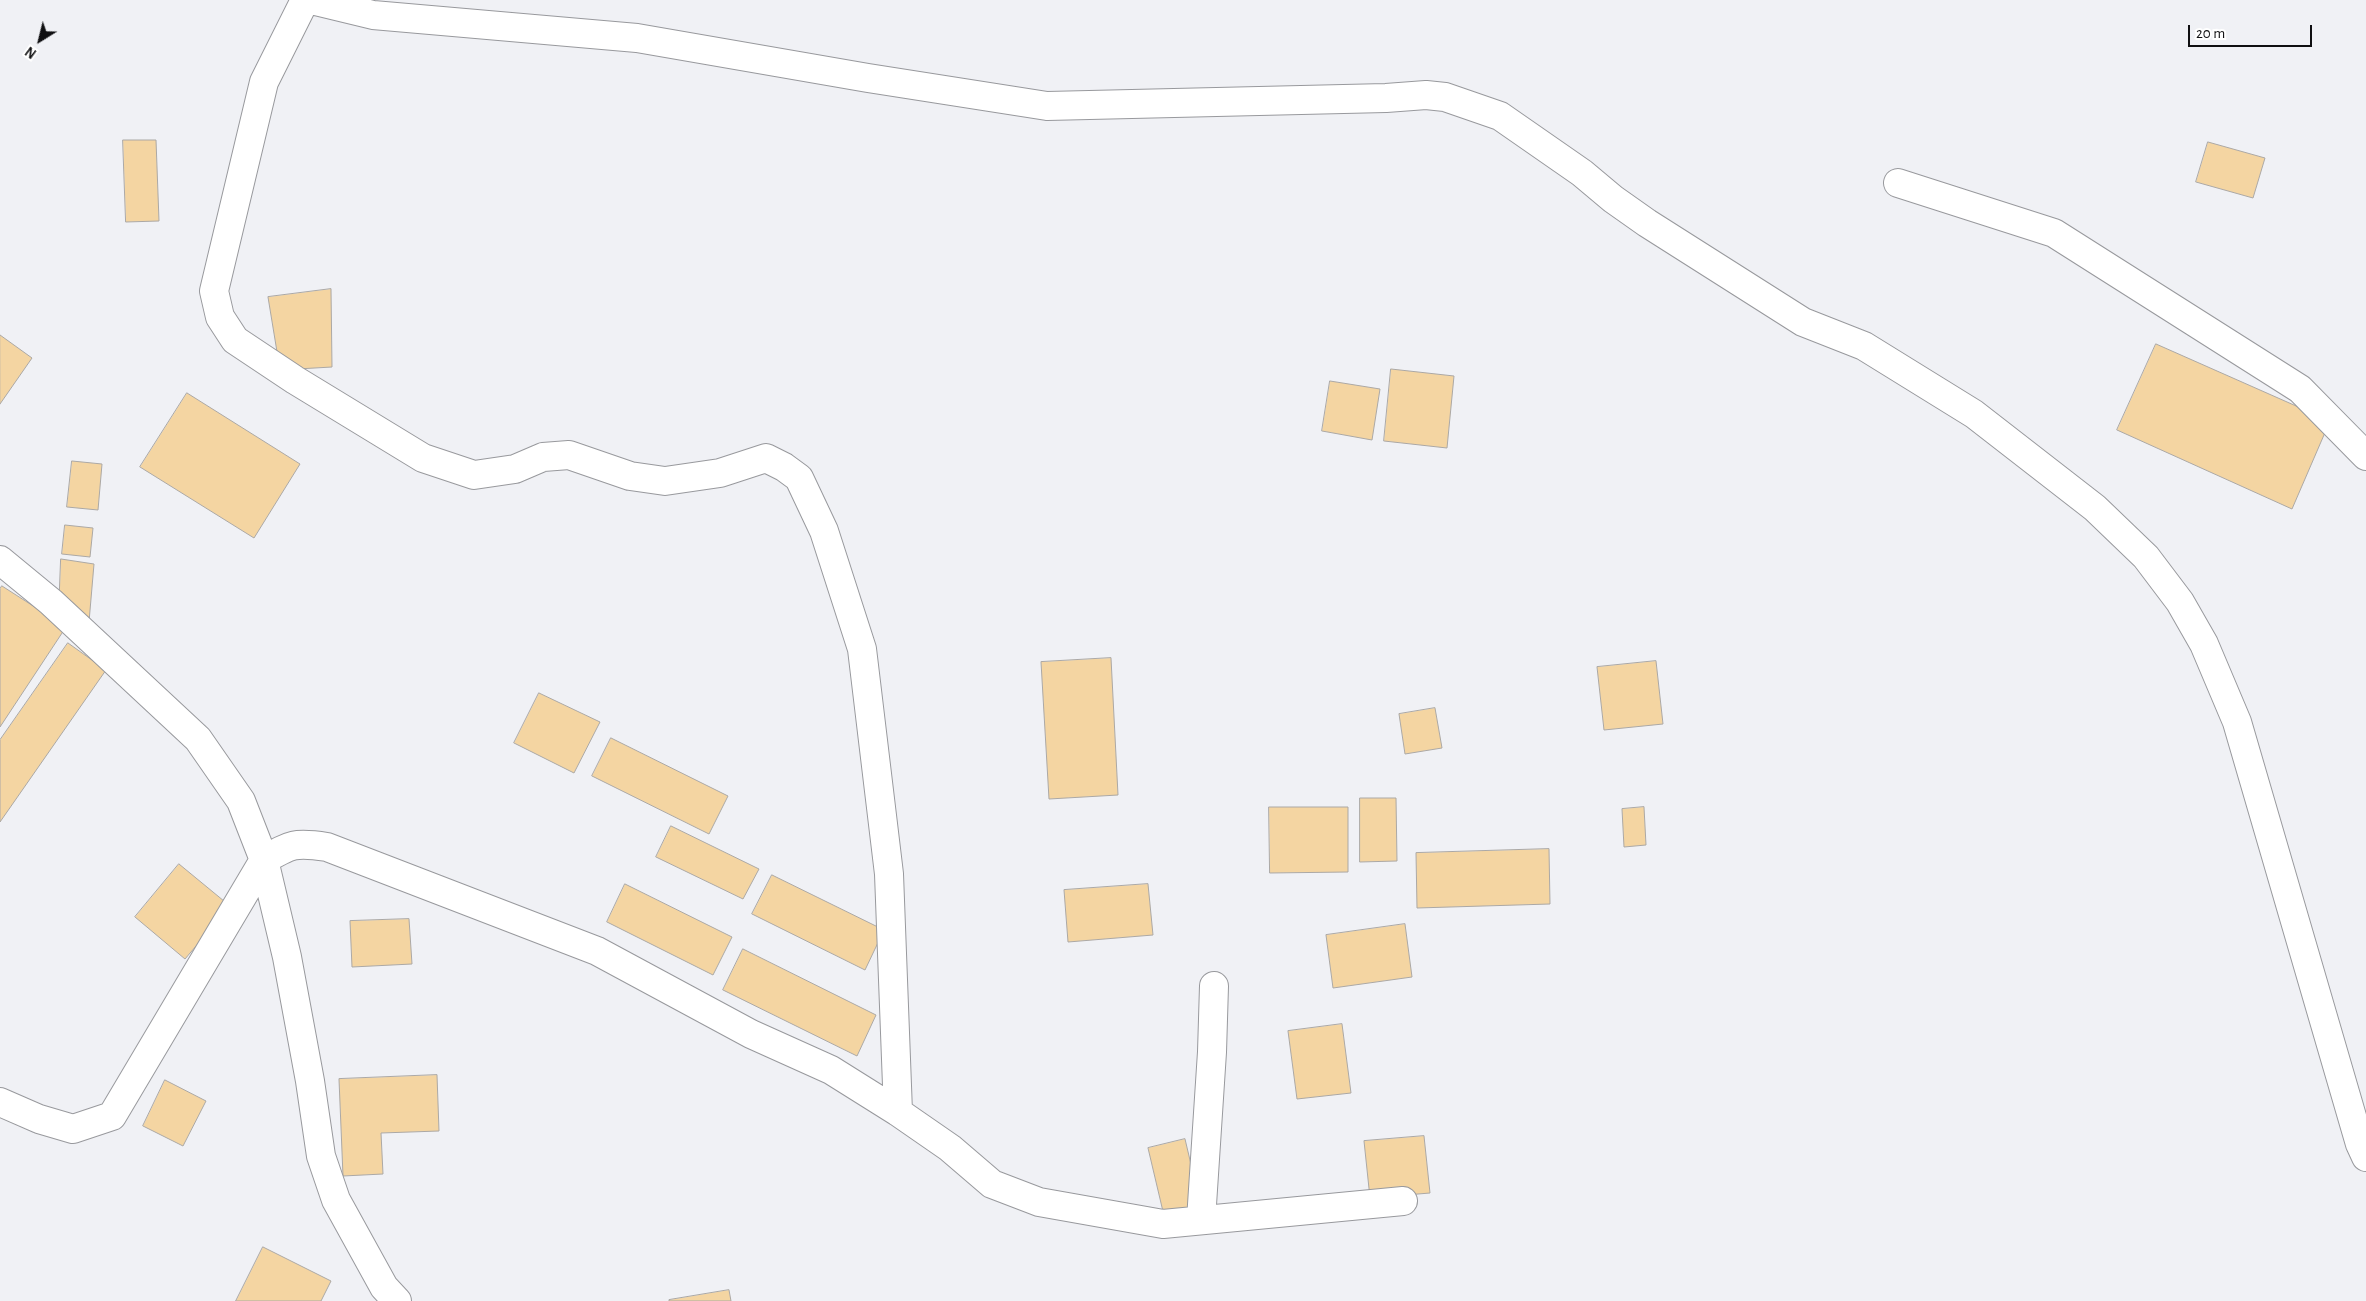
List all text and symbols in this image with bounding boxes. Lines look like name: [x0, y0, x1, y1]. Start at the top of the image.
north arrow: [15, 15, 65, 65]
scale bar: [2191, 15, 2315, 47]
text: 20 m: [2196, 26, 2225, 41]
text: N: [23, 44, 39, 61]

